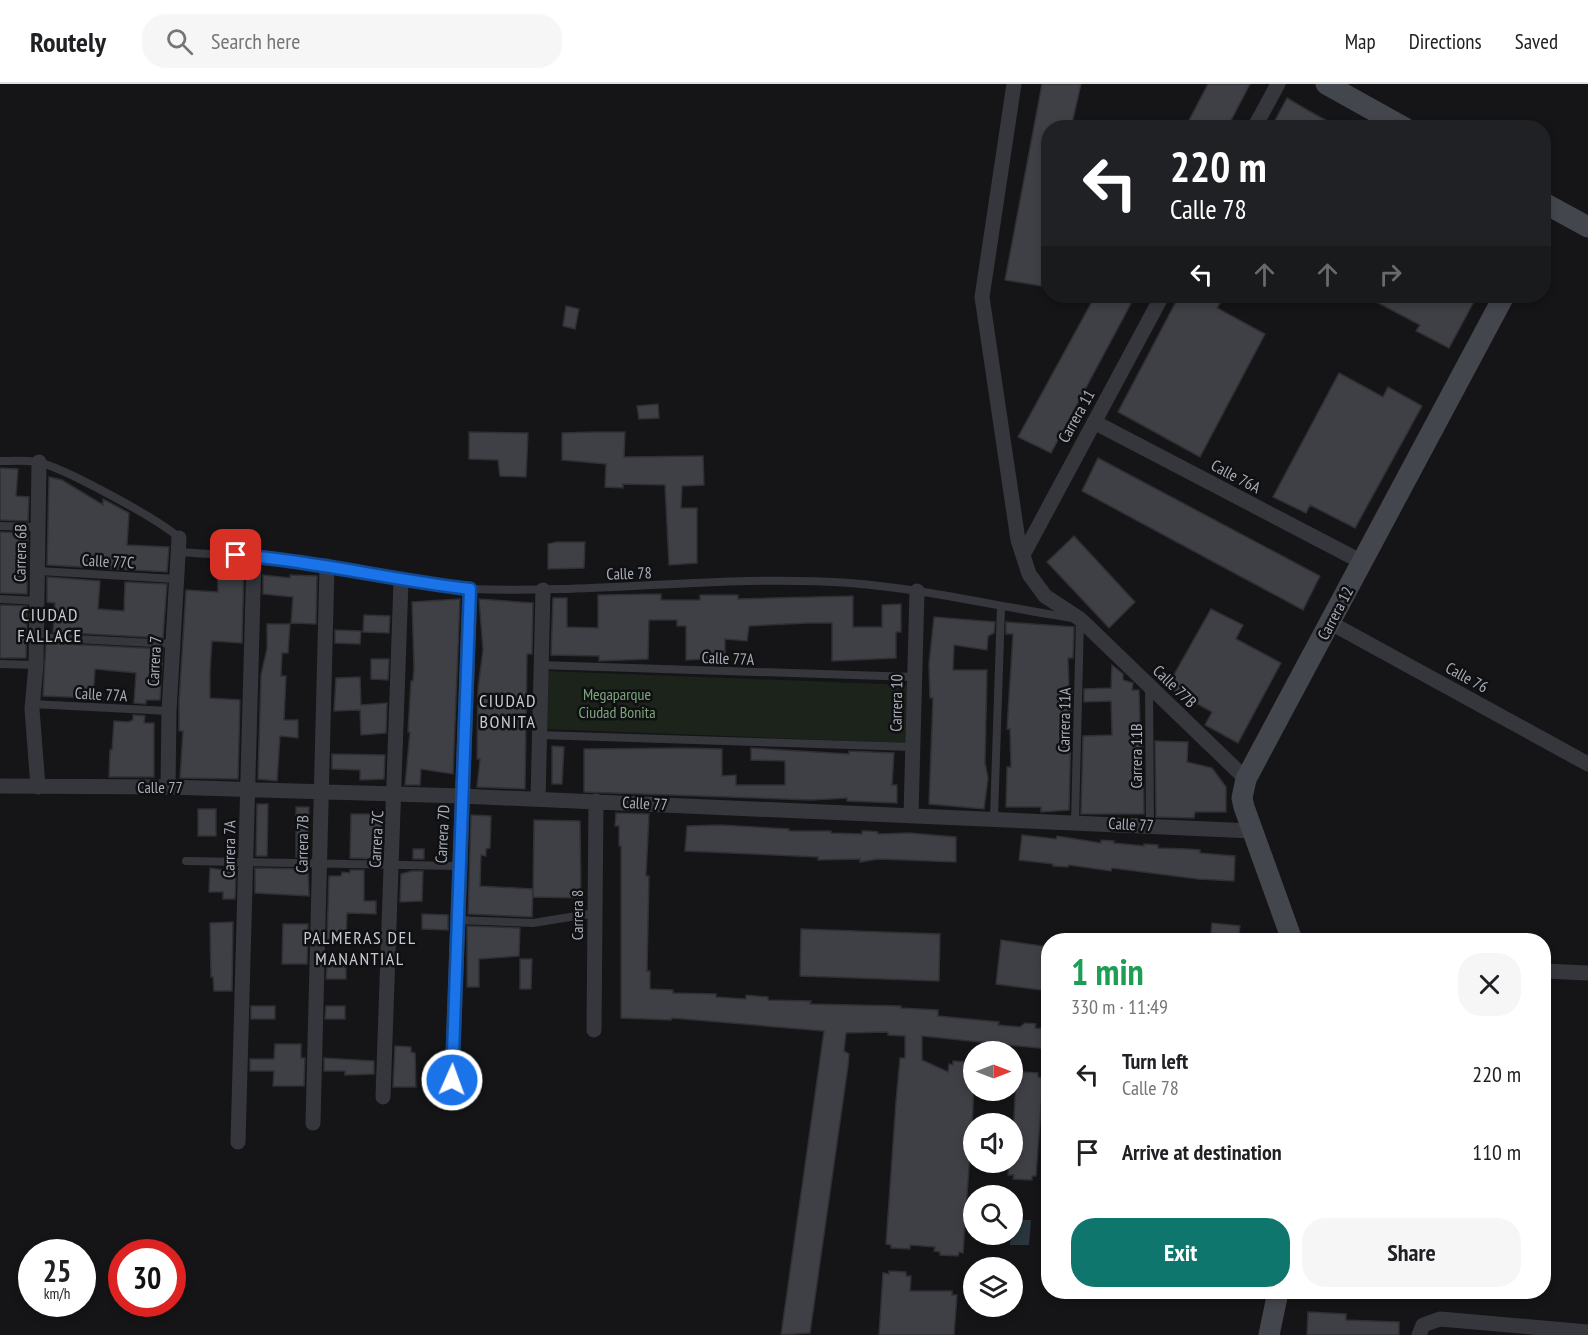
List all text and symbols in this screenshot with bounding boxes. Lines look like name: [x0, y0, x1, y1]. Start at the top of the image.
search box: [142, 14, 562, 68]
text: Routely: [30, 23, 106, 60]
icon: search: [163, 25, 196, 58]
text: Search here: [211, 27, 300, 55]
text: Map: [1345, 28, 1376, 55]
text: Directions: [1409, 28, 1482, 55]
text: Saved: [1515, 28, 1558, 55]
text: 220 m: [1170, 139, 1267, 194]
icon: left: [1071, 144, 1149, 222]
text: Calle 78: [1170, 192, 1247, 226]
icon: left: [1185, 258, 1218, 291]
icon: ahead: [1248, 258, 1281, 291]
icon: ahead: [1311, 258, 1344, 291]
icon: right: [1374, 258, 1407, 291]
street label: Carrera 11: [1053, 386, 1099, 446]
street label: Calle 76A: [1208, 455, 1264, 497]
street label: Carrera 6B: [9, 524, 31, 582]
pin: [210, 529, 261, 580]
icon: arrive: [219, 538, 252, 571]
street label: Calle 77C: [81, 550, 135, 572]
street label: Calle 78: [606, 562, 652, 584]
street label: Carrera 12: [1313, 583, 1357, 643]
district label: CIUDAD FALLACE: [17, 603, 83, 647]
street label: Carrera 7: [143, 635, 165, 687]
street label: Calle 77A: [701, 647, 755, 669]
street label: Calle 76: [1442, 657, 1492, 697]
street label: Calle 77B: [1149, 660, 1201, 712]
street label: Carrera 10: [885, 674, 907, 732]
street label: Calle 77A: [74, 683, 128, 705]
park label: Megaparque Ciudad Bonita: [578, 684, 656, 722]
street label: Carrera 11A: [1053, 687, 1075, 753]
district label: CIUDAD BONITA: [479, 689, 537, 733]
street label: Carrera 11B: [1126, 723, 1146, 789]
street label: Calle 77: [137, 777, 183, 797]
street label: Calle 77: [622, 792, 668, 814]
street label: Carrera 7D: [430, 804, 454, 864]
street label: Carrera 7C: [365, 810, 387, 868]
street label: Calle 77: [1108, 813, 1154, 835]
street label: Carrera 7B: [291, 815, 313, 873]
street label: Carrera 7A: [218, 820, 240, 878]
street label: Carrera 8: [567, 890, 587, 940]
district label: PALMERAS DEL MANANTIAL: [303, 926, 417, 970]
text: 1 min: [1071, 948, 1144, 995]
button: close: [1458, 953, 1521, 1016]
text: 330 m · 11:49: [1071, 994, 1168, 1020]
north arrow: [963, 1041, 1023, 1101]
map controls: [963, 1041, 1023, 1317]
text: Turn left: [1122, 1047, 1188, 1075]
position arrow: [420, 1048, 484, 1112]
icon: left: [1071, 1058, 1104, 1091]
text: 220 m: [1472, 1060, 1521, 1088]
text: Calle 78: [1122, 1075, 1179, 1101]
button: sound: [963, 1113, 1023, 1173]
icon: arrive: [1071, 1136, 1104, 1169]
text: Arrive at destination: [1122, 1138, 1282, 1166]
text: 110 m: [1472, 1138, 1521, 1166]
button: search: [963, 1185, 1023, 1245]
button: Exit: [1071, 1218, 1290, 1287]
button: Share: [1302, 1218, 1521, 1287]
speed limit sign: 30: [108, 1239, 186, 1317]
text: 25: [43, 1251, 71, 1290]
button: layers: [963, 1257, 1023, 1317]
text: km/h: [44, 1284, 70, 1303]

